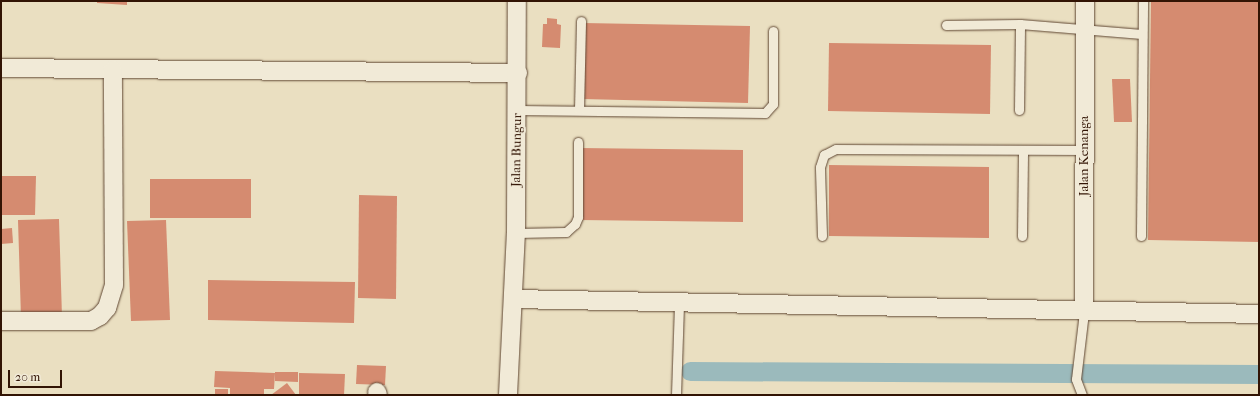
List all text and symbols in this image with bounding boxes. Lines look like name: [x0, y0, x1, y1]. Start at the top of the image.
street label: Jalan Bungur: [509, 113, 525, 187]
street label: Jalan Kenanga: [1076, 116, 1092, 196]
scale bar: [10, 362, 64, 388]
text: 20 m: [15, 370, 40, 384]

